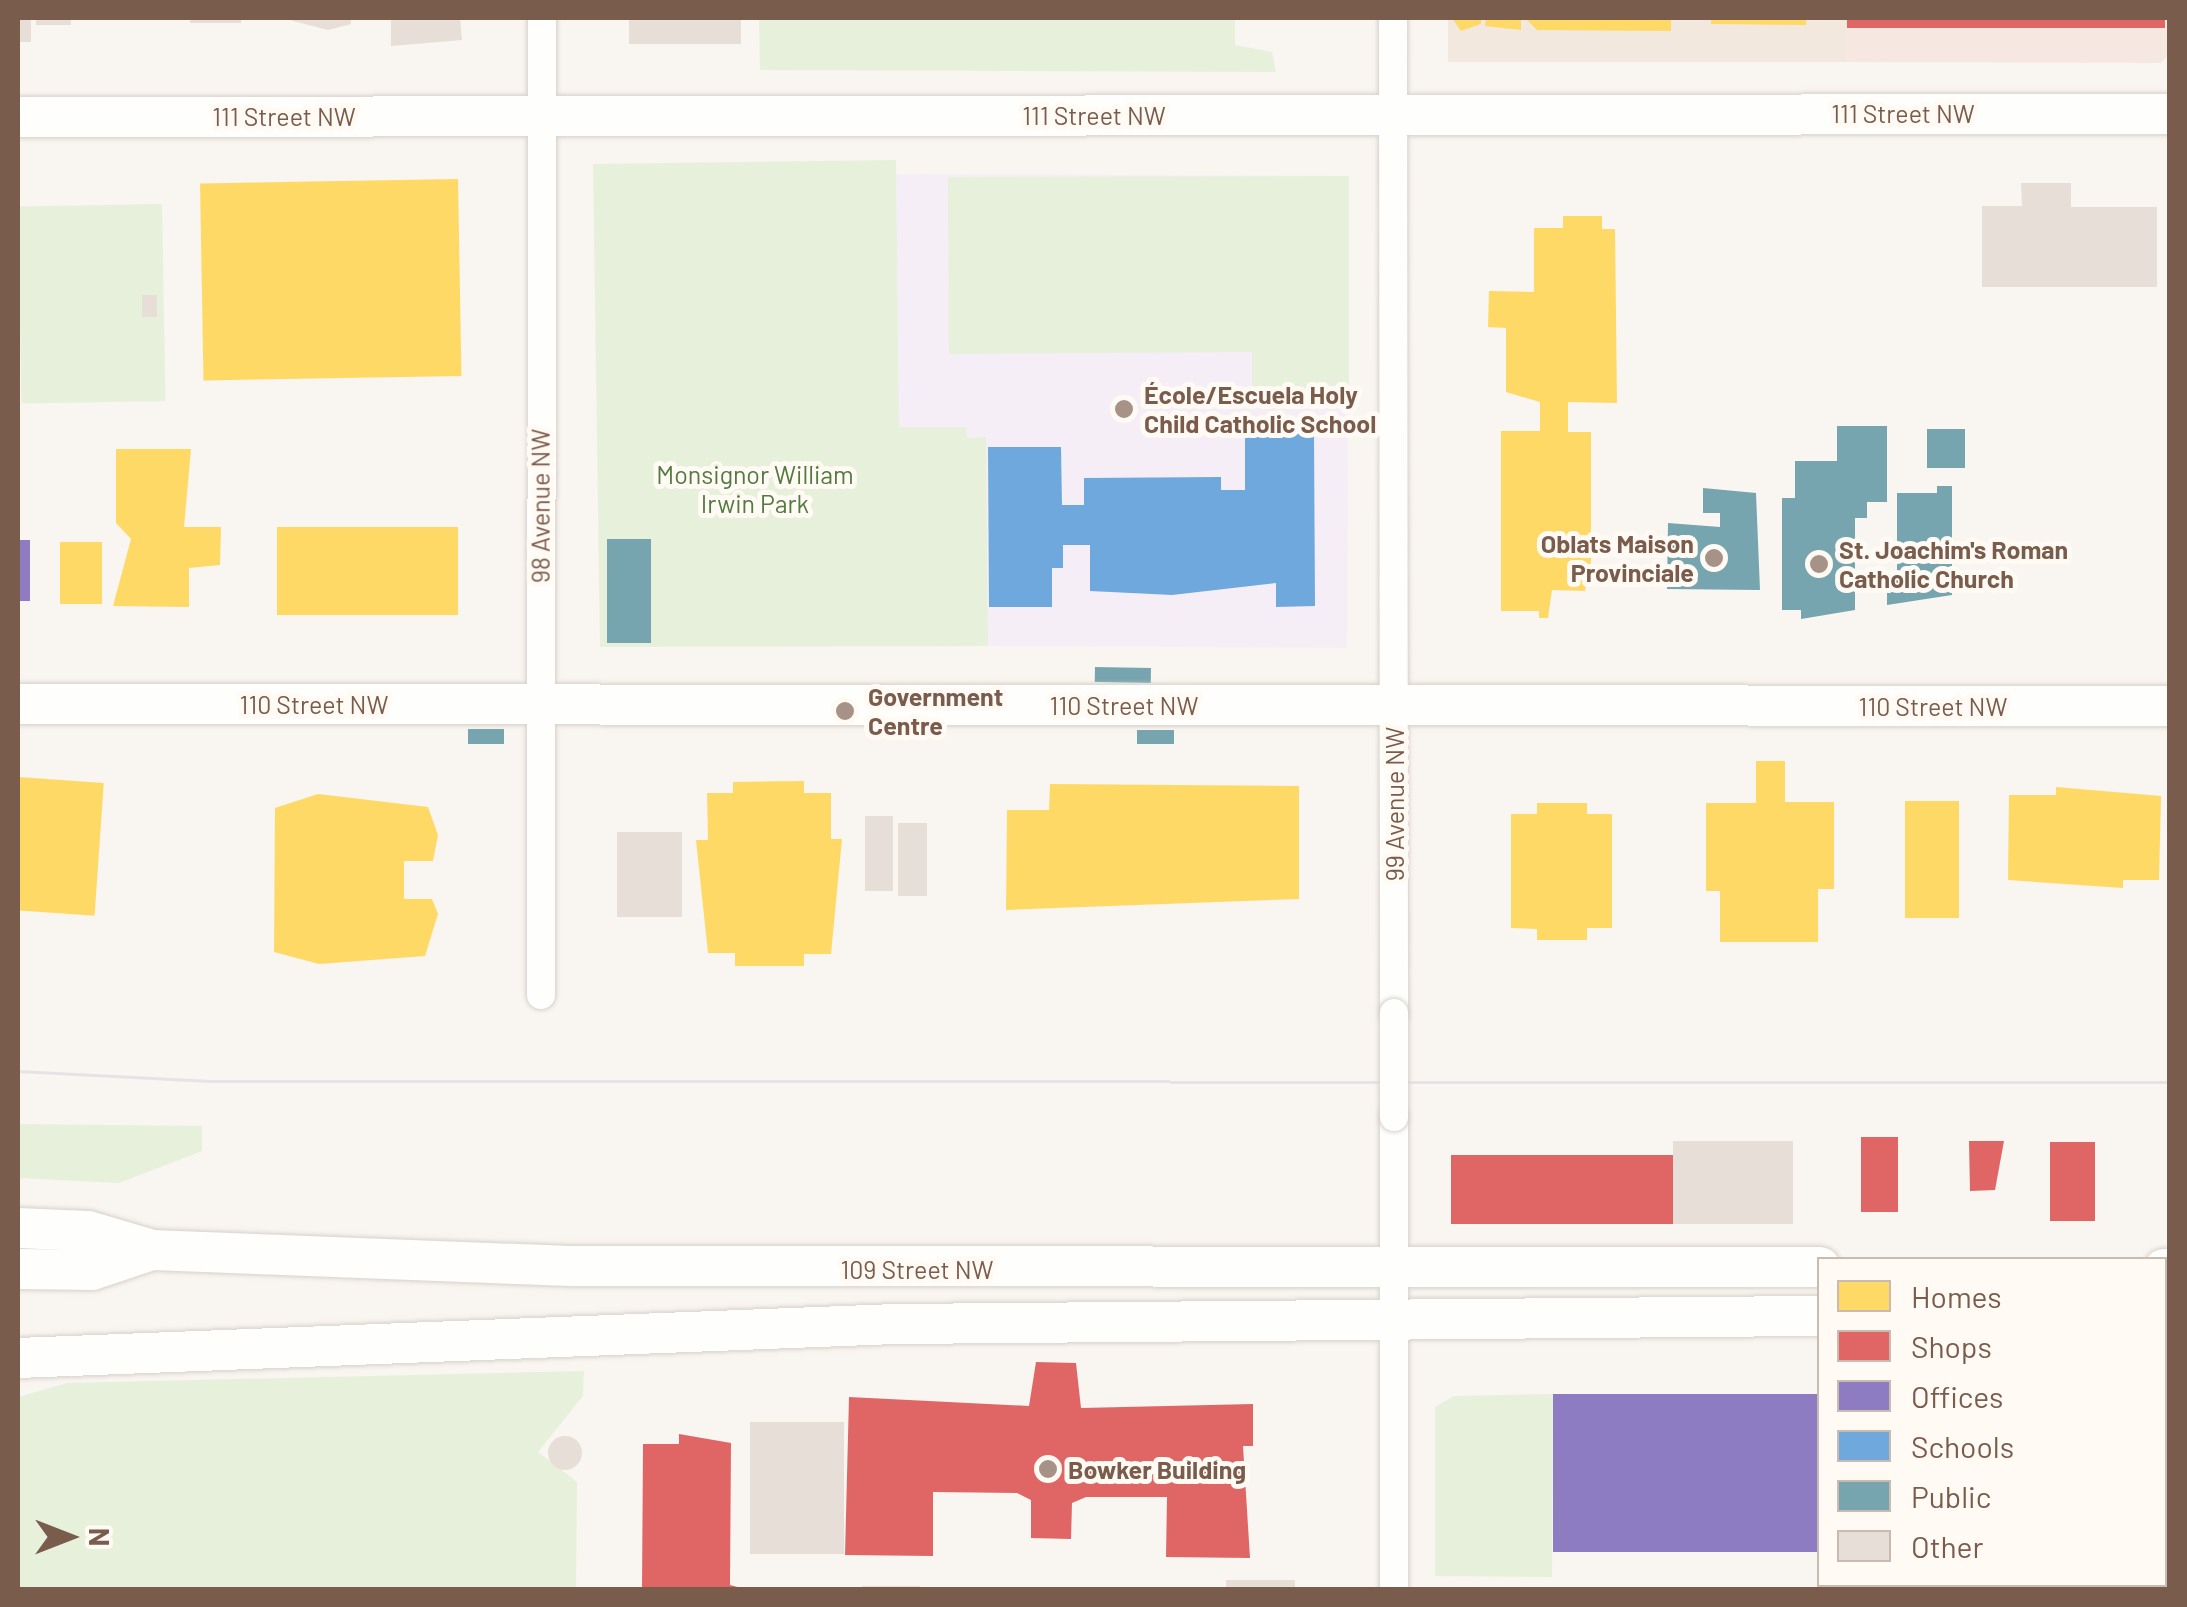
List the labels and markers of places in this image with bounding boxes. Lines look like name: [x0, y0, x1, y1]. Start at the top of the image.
place label: École/Escuela Holy Child Catholic School: [1144, 380, 1376, 439]
marker: École/Escuela Holy Child Catholic School: [1113, 398, 1135, 420]
place label: Oblats Maison Provinciale: [1541, 529, 1694, 588]
place label: St. Joachim's Roman Catholic Church: [1839, 535, 2068, 594]
marker: Oblats Maison Provinciale: [1703, 547, 1725, 569]
marker: St. Joachim's Roman Catholic Church: [1808, 553, 1830, 575]
place label: Government Centre: [868, 682, 1003, 741]
marker: Government Centre: [832, 698, 858, 724]
place label: Bowker Building: [1068, 1454, 1246, 1484]
marker: Bowker Building: [1037, 1458, 1059, 1480]

